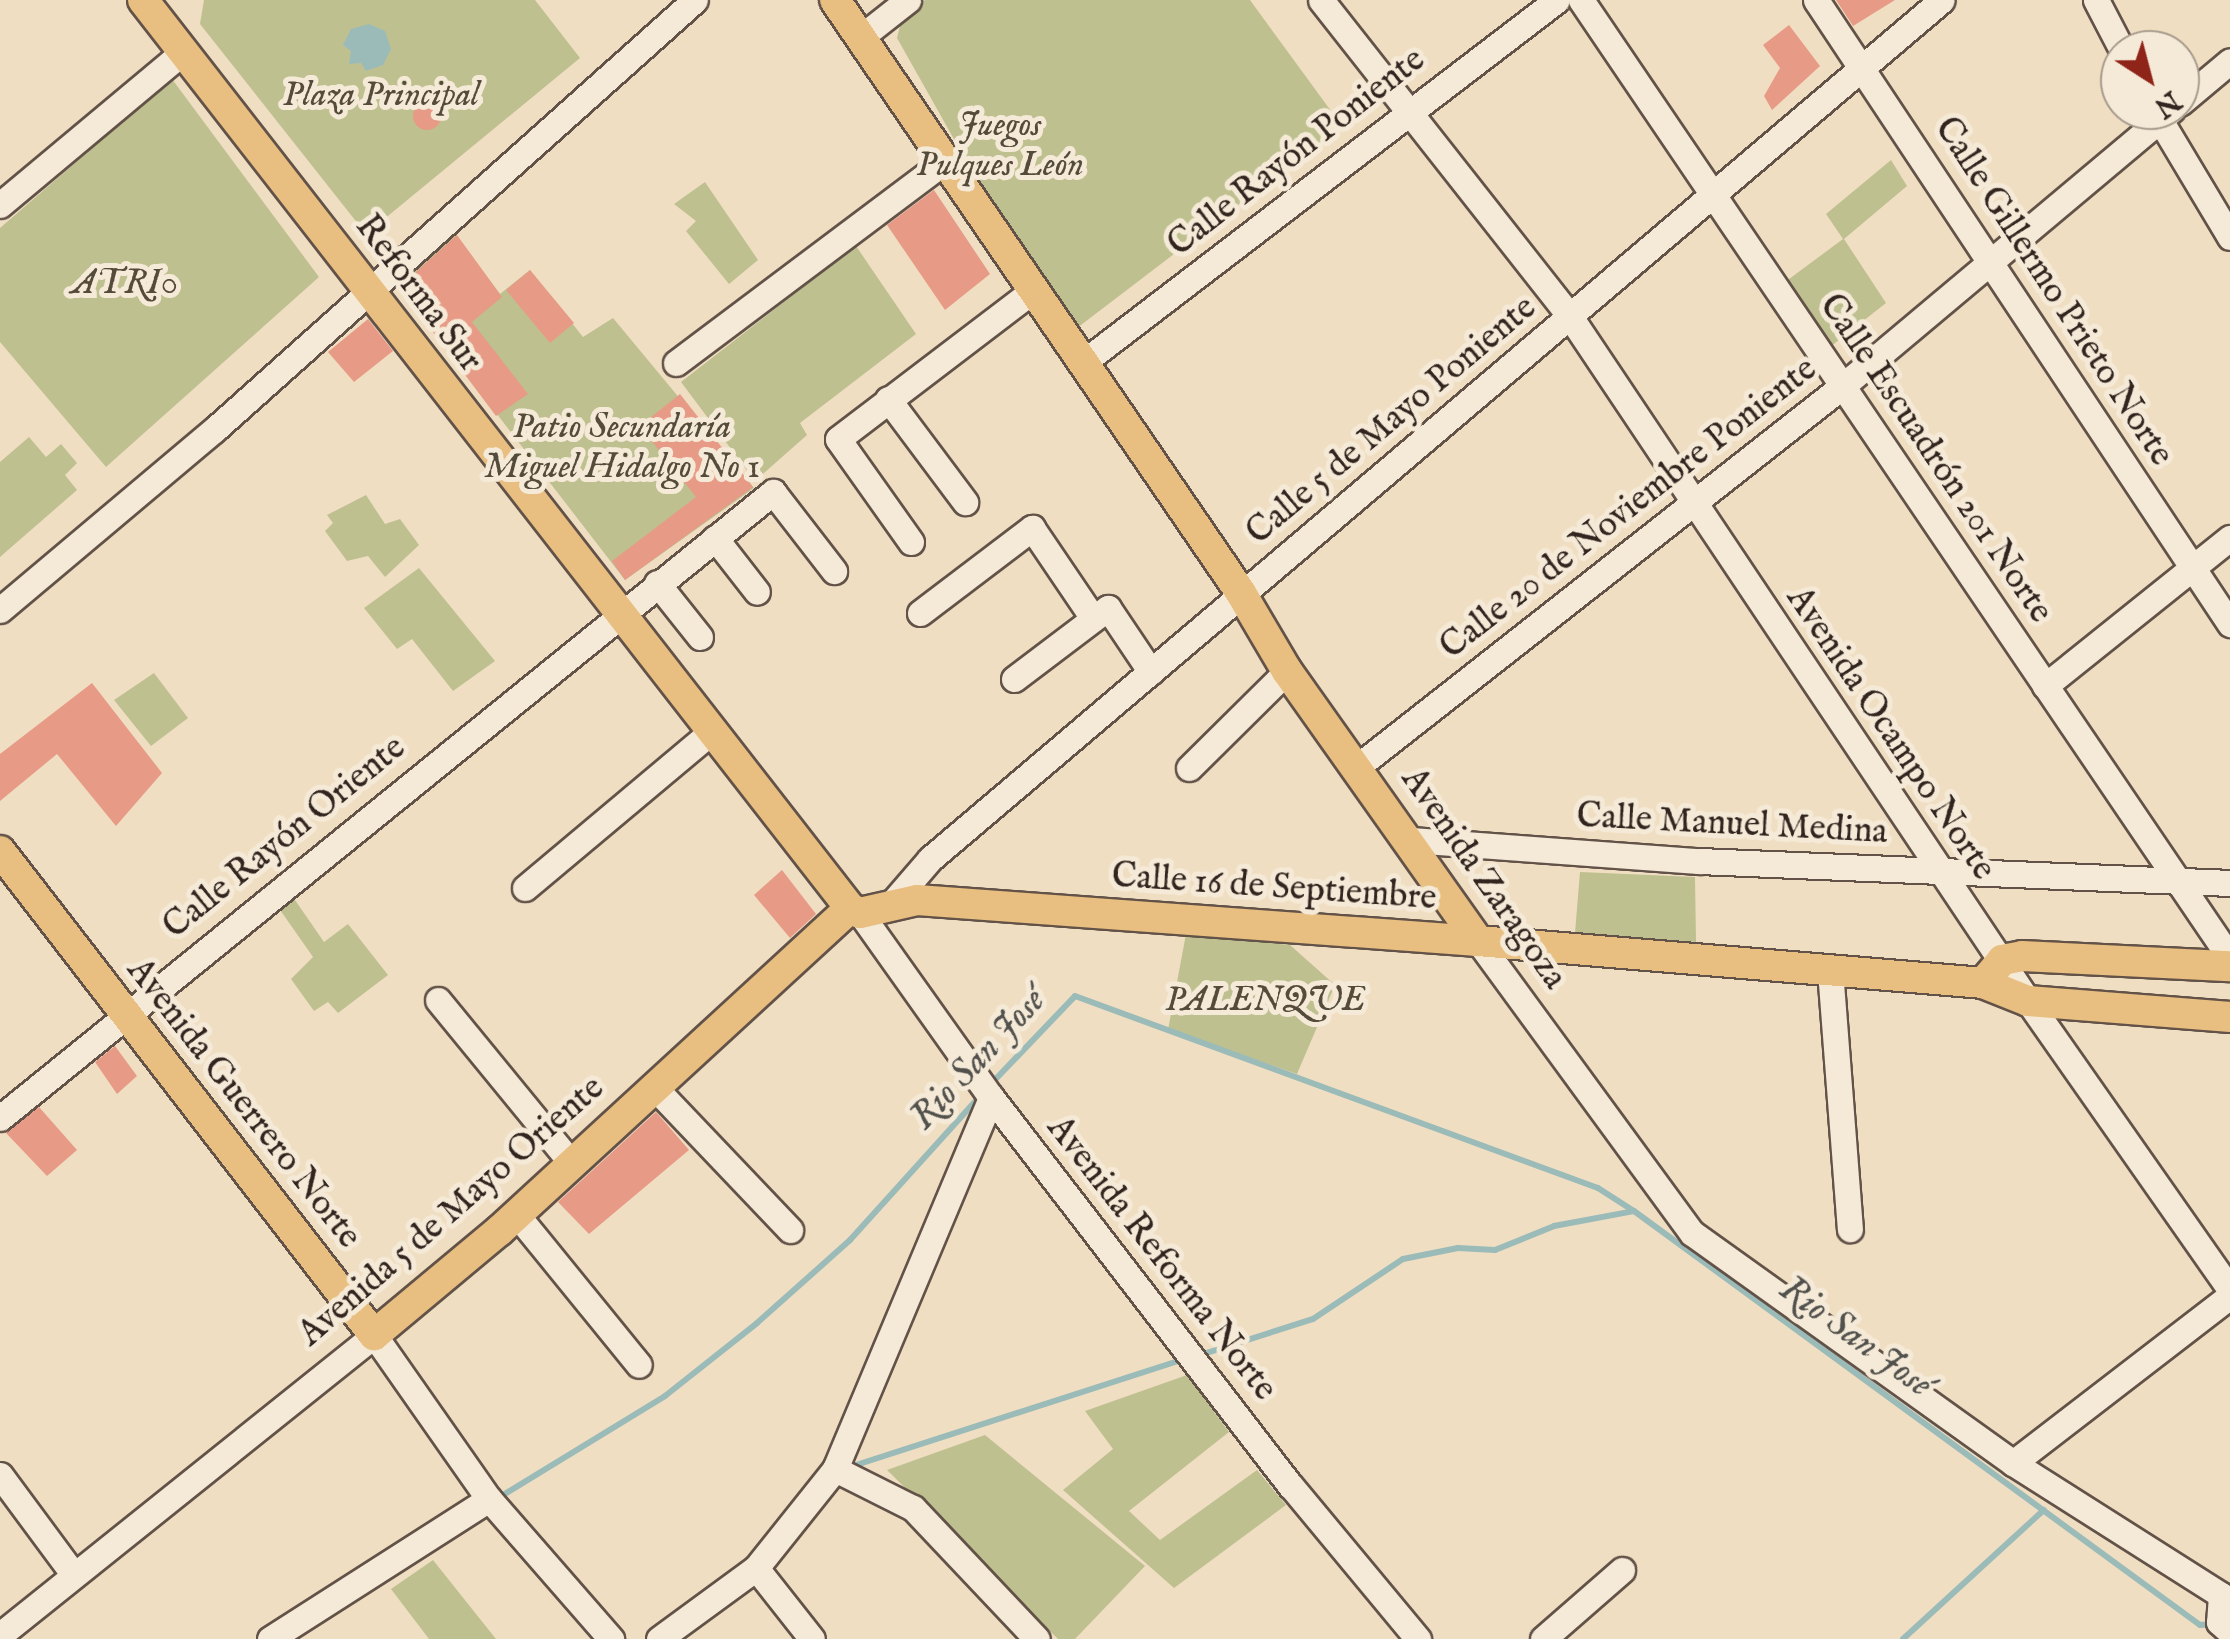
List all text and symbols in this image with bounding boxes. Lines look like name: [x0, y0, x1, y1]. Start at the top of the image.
north arrow: [2100, 30, 2200, 130]
street label: Calle Rayón Poniente: [1160, 40, 1434, 266]
park label: Plaza Principal: [283, 75, 479, 117]
text: N: [2147, 82, 2187, 124]
park label: Juegos Pulques León: [916, 105, 1084, 187]
street label: Calle Gillermo Prieto Norte: [1925, 110, 2181, 474]
street label: Reforma Sur: [345, 207, 491, 381]
park label: ATRI0: [71, 263, 179, 305]
street label: Calle Escuadrón 201 Norte: [1809, 287, 2061, 631]
street label: Calle 5 de Mayo Poniente: [1239, 288, 1545, 554]
street label: Calle 20 de Noviembre Poniente: [1432, 349, 1826, 669]
park label: Patio Secundaría Miguel Hidalgo No 1: [484, 407, 760, 489]
street label: Avenida Ocampo Norte: [1776, 580, 2004, 888]
street label: Calle Rayón Oriente: [155, 727, 415, 949]
street label: Avenida Zaragoza: [1391, 760, 1575, 998]
street label: Calle Manuel Medina: [1576, 796, 1888, 854]
street label: Calle 16 de Septiembre: [1110, 856, 1438, 920]
street label: Avenida Guerrero Norte: [117, 951, 369, 1257]
water label: Rio San José: [902, 979, 1056, 1141]
park label: PALENQUE: [1165, 980, 1365, 1022]
street label: Avenida 5 de Mayo Oriente: [291, 1068, 613, 1356]
street label: Avenida Reforma Norte: [1037, 1109, 1285, 1409]
water label: Rio San José: [1770, 1267, 1940, 1409]

